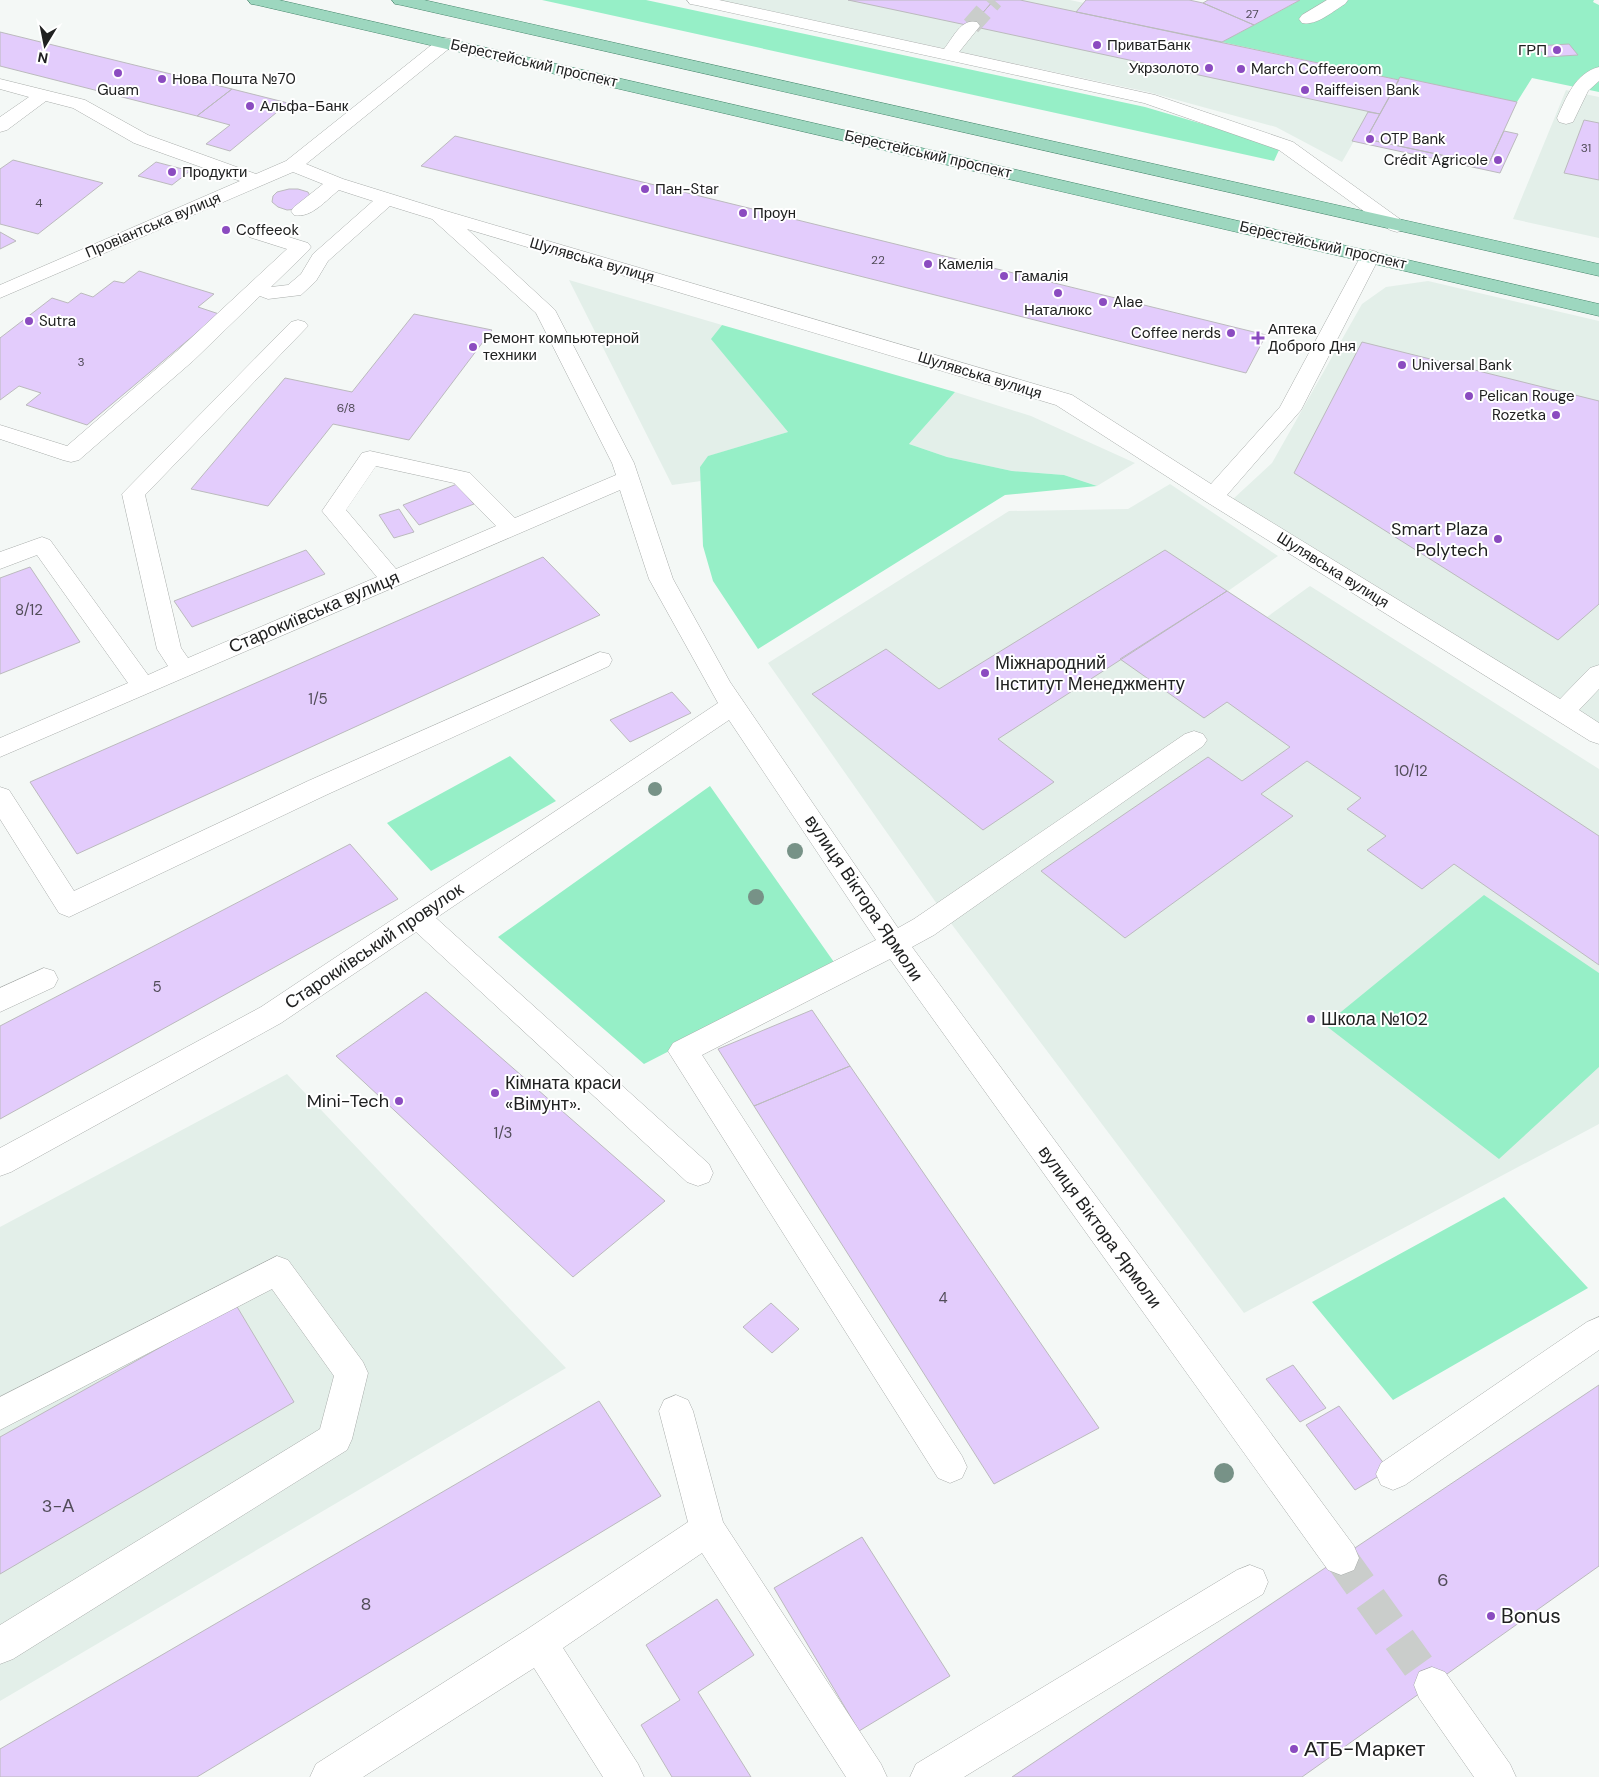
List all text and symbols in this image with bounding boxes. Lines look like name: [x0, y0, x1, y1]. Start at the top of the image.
house number: 27: [1245, 6, 1259, 22]
north arrow: [20, 20, 70, 70]
street label: Берестейський проспект: [449, 34, 620, 92]
place label: ПриватБанк: [1107, 35, 1191, 55]
marker: ПриватБанк: [1091, 39, 1103, 51]
place label: ГРП: [1518, 40, 1547, 60]
marker: ГРП: [1551, 44, 1563, 56]
text: N: [36, 48, 49, 68]
place label: Укрзолото: [1129, 58, 1199, 78]
place label: March Coffeeroom: [1251, 59, 1381, 79]
marker: Укрзолото: [1203, 62, 1215, 74]
marker: March Coffeeroom: [1235, 63, 1247, 75]
marker: Guam: [112, 67, 124, 79]
place label: Нова Пошта №70: [172, 69, 296, 89]
marker: Нова Пошта №70: [156, 73, 168, 85]
place label: Guam: [97, 80, 139, 100]
place label: Raiffeisen Bank: [1315, 80, 1420, 100]
marker: Raiffeisen Bank: [1299, 84, 1311, 96]
place label: Альфа-Банк: [260, 96, 349, 116]
marker: Альфа-Банк: [244, 100, 256, 112]
street label: Берестейський проспект: [843, 125, 1014, 183]
place label: OTP Bank: [1380, 129, 1446, 149]
marker: OTP Bank: [1364, 133, 1376, 145]
house number: 31: [1581, 140, 1591, 156]
place label: Crédit Agricole: [1384, 150, 1488, 170]
marker: Crédit Agricole: [1492, 154, 1504, 166]
place label: Продукти: [182, 162, 247, 182]
marker: Продукти: [166, 166, 178, 178]
place label: Пан-Star: [655, 179, 719, 199]
marker: Пан-Star: [639, 183, 651, 195]
street label: Провіантська вулиця: [82, 187, 224, 263]
house number: 4: [35, 195, 43, 211]
place label: Проун: [753, 203, 796, 223]
marker: Проун: [737, 207, 749, 219]
street label: Берестейський проспект: [1238, 216, 1409, 274]
place label: Coffeeok: [236, 220, 299, 240]
marker: Coffeeok: [220, 224, 232, 236]
street label: Шулявська вулиця: [527, 233, 657, 287]
house number: 22: [871, 252, 885, 268]
place label: Камелія: [938, 254, 993, 274]
marker: Камелія: [922, 258, 934, 270]
place label: Гамалія: [1014, 266, 1069, 286]
marker: Гамалія: [998, 270, 1010, 282]
marker: Наталюкс: [1052, 287, 1064, 299]
place label: Alae: [1113, 292, 1143, 312]
marker: Alae: [1097, 296, 1109, 308]
place label: Наталюкс: [1024, 300, 1093, 320]
place label: Sutra: [39, 311, 76, 331]
marker: Sutra: [23, 315, 35, 327]
place label: Аптека Доброго Дня: [1268, 319, 1356, 356]
place label: Coffee nerds: [1131, 323, 1221, 343]
marker: Coffee nerds: [1225, 327, 1237, 339]
place label: Ремонт компьютерной техники: [483, 328, 639, 365]
marker: Аптека Доброго Дня: [1252, 332, 1264, 344]
marker: Ремонт компьютерной техники: [467, 341, 479, 353]
street label: Шулявська вулиця: [915, 347, 1045, 403]
house number: 3: [77, 354, 85, 370]
place label: Universal Bank: [1412, 355, 1512, 375]
marker: Universal Bank: [1396, 359, 1408, 371]
place label: Pelican Rouge: [1479, 386, 1575, 406]
marker: Pelican Rouge: [1463, 390, 1475, 402]
house number: 6/8: [337, 400, 355, 416]
place label: Rozetka: [1492, 405, 1546, 425]
marker: Rozetka: [1550, 409, 1562, 421]
place label: Smart Plaza Polytech: [1391, 517, 1488, 562]
street label: Шулявська вулиця: [1273, 527, 1393, 613]
marker: Smart Plaza Polytech: [1492, 533, 1504, 545]
street label: Старокиївська вулиця: [225, 565, 403, 659]
house number: 8/12: [15, 600, 43, 620]
place label: Міжнародний Інститут Менеджменту: [995, 651, 1185, 696]
marker: Міжнародний Інститут Менеджменту: [979, 667, 991, 679]
house number: 1/5: [308, 689, 328, 709]
house number: 10/12: [1394, 761, 1428, 781]
street label: вулиця Віктора Ярмоли: [799, 810, 929, 986]
street label: Старокиївський провулок: [280, 877, 468, 1015]
house number: 5: [152, 977, 162, 997]
place label: Школа №102: [1321, 1007, 1428, 1031]
marker: Школа №102: [1305, 1013, 1317, 1025]
place label: Кімната краси «Вімунт».: [505, 1071, 621, 1116]
marker: Кімната краси «Вімунт».: [489, 1087, 501, 1099]
place label: Mini-Tech: [307, 1089, 389, 1113]
marker: Mini-Tech: [393, 1095, 405, 1107]
house number: 1/3: [494, 1123, 512, 1143]
street label: вулиця Віктора Ярмоли: [1033, 1141, 1167, 1313]
house number: 4: [938, 1288, 948, 1308]
house number: 3-А: [42, 1494, 74, 1518]
house number: 6: [1437, 1568, 1449, 1592]
house number: 8: [361, 1592, 371, 1616]
place label: Bonus: [1501, 1602, 1561, 1630]
marker: Bonus: [1485, 1610, 1497, 1622]
place label: АТБ-Маркет: [1304, 1735, 1426, 1763]
marker: АТБ-Маркет: [1288, 1743, 1300, 1755]

